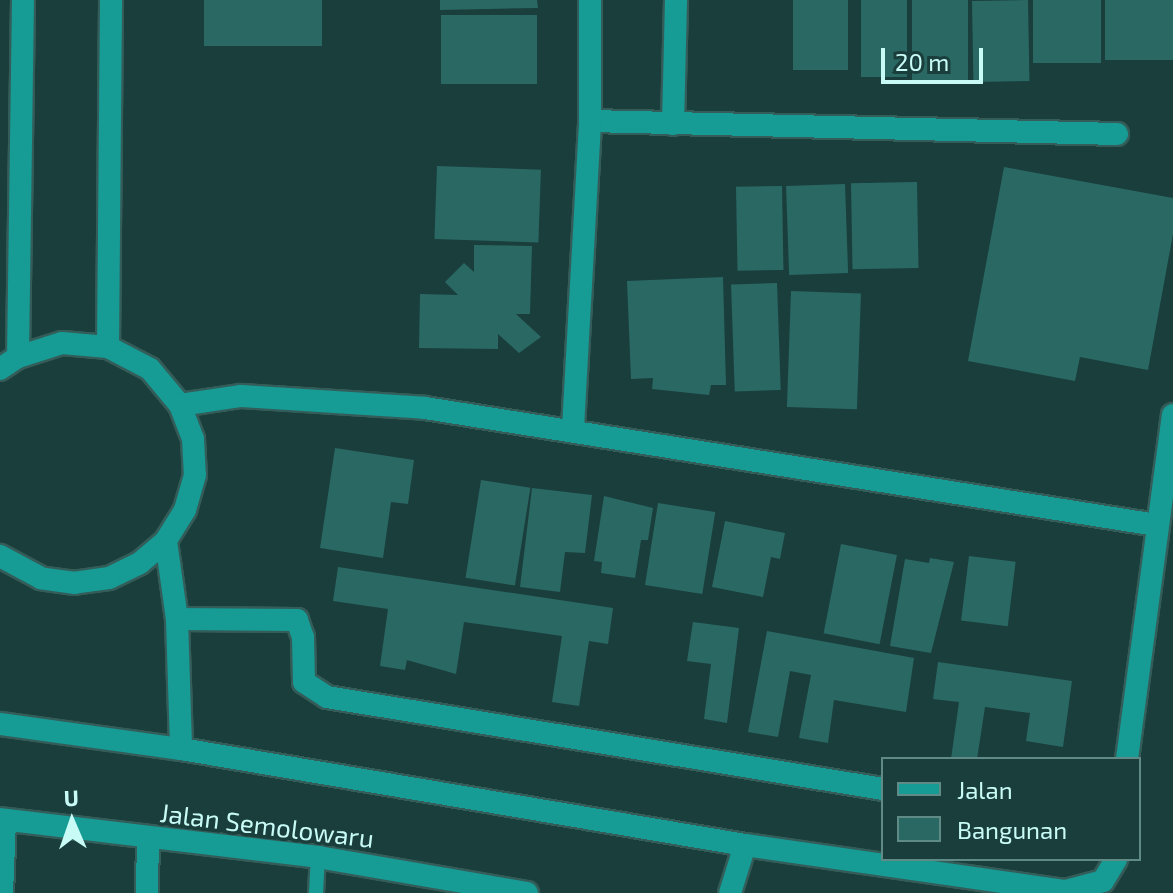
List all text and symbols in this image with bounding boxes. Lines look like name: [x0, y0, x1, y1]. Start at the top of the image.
scale bar: [885, 32, 987, 82]
text: 20 m: [895, 47, 949, 76]
legend: [881, 757, 1141, 861]
text: Jalan: [957, 775, 1013, 804]
north arrow: [32, 781, 112, 861]
text: U: [63, 784, 79, 810]
street label: Jalan Semolowaru: [158, 796, 376, 854]
text: Bangunan: [957, 815, 1067, 844]

